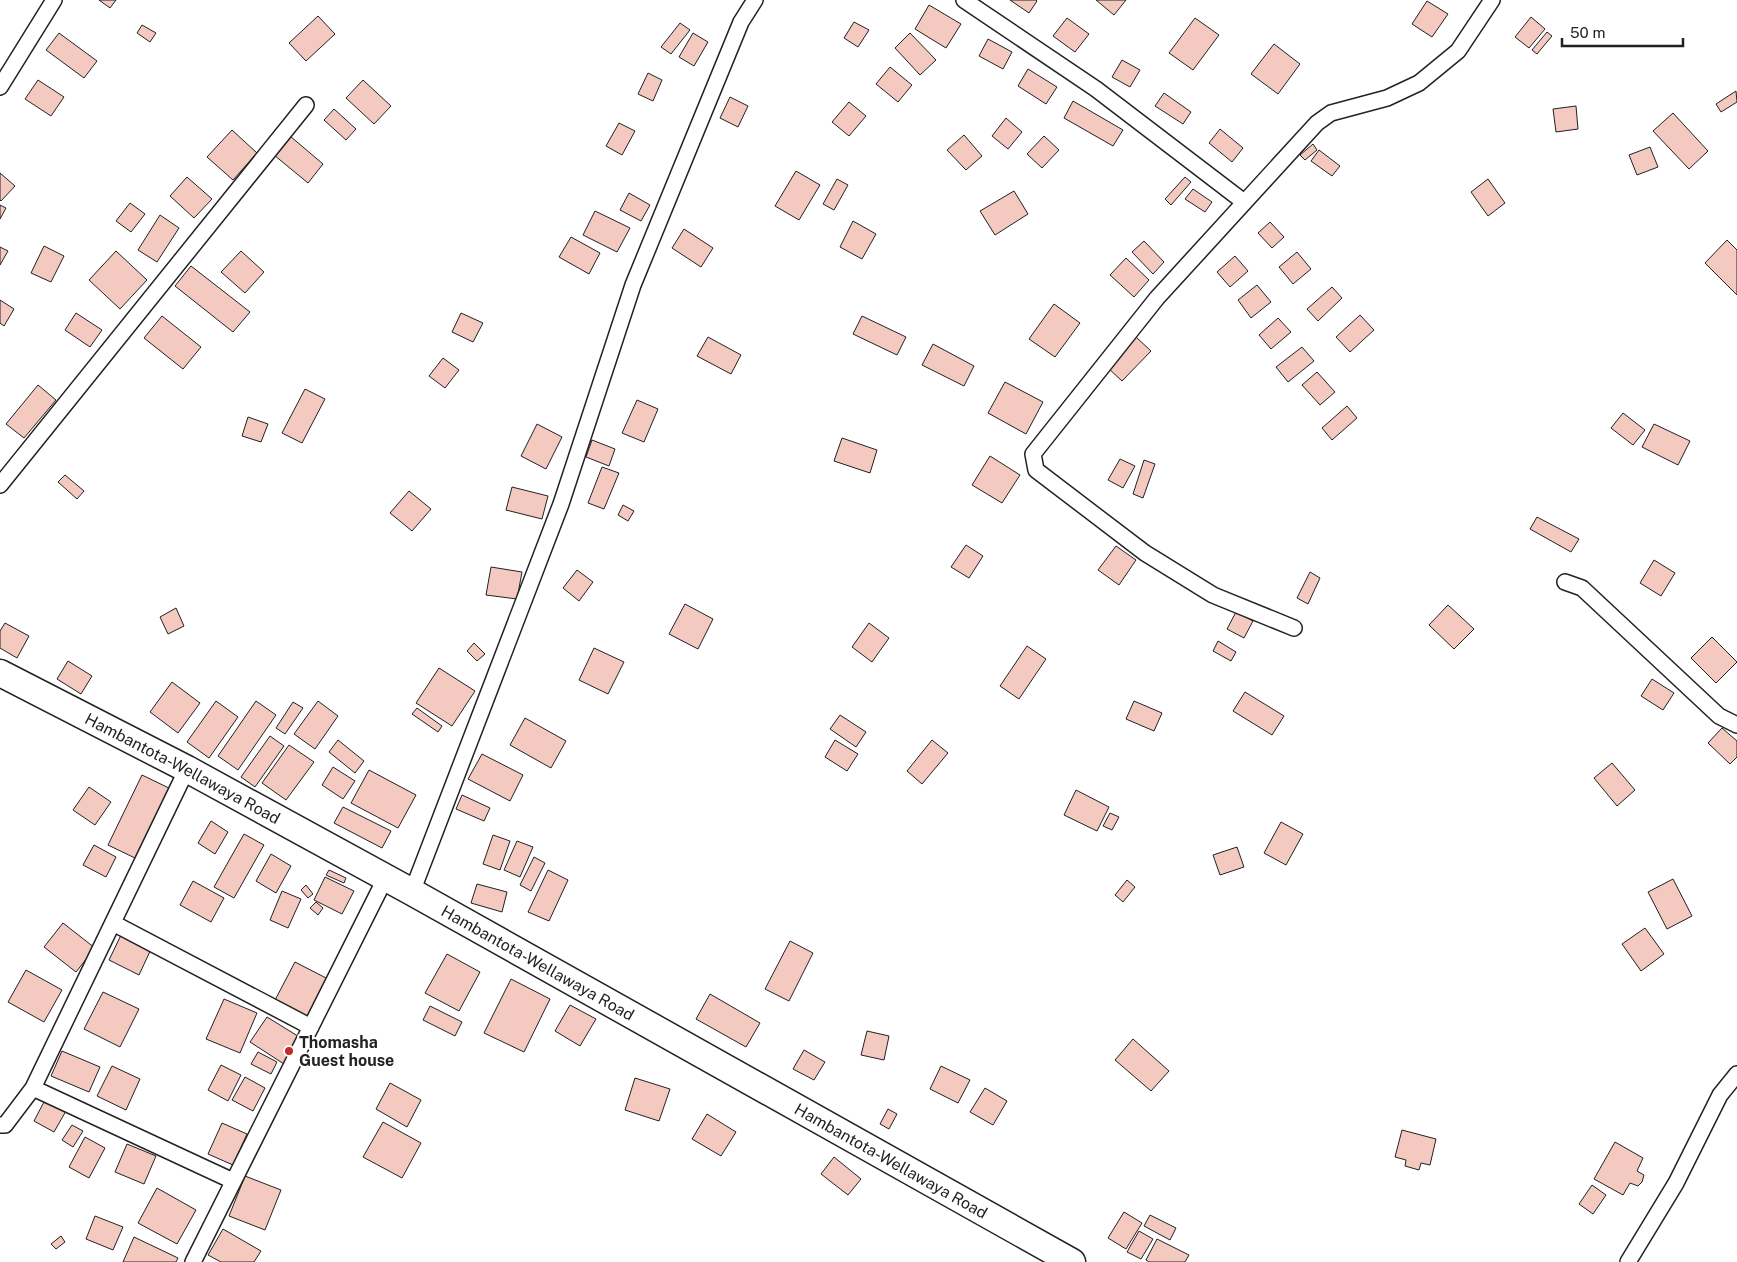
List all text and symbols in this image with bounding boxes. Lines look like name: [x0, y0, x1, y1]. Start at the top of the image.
scale bar: [1562, 15, 1683, 47]
text: 50 m: [1570, 24, 1605, 41]
street label: Hambantota-Wellawaya Road: [82, 709, 283, 828]
street label: Hambantota-Wellawaya Road: [438, 901, 637, 1025]
place label: Thomasha Guest house: [299, 1033, 394, 1070]
marker: Thomasha Guest house: [283, 1045, 295, 1057]
street label: Hambantota-Wellawaya Road: [791, 1099, 991, 1223]

